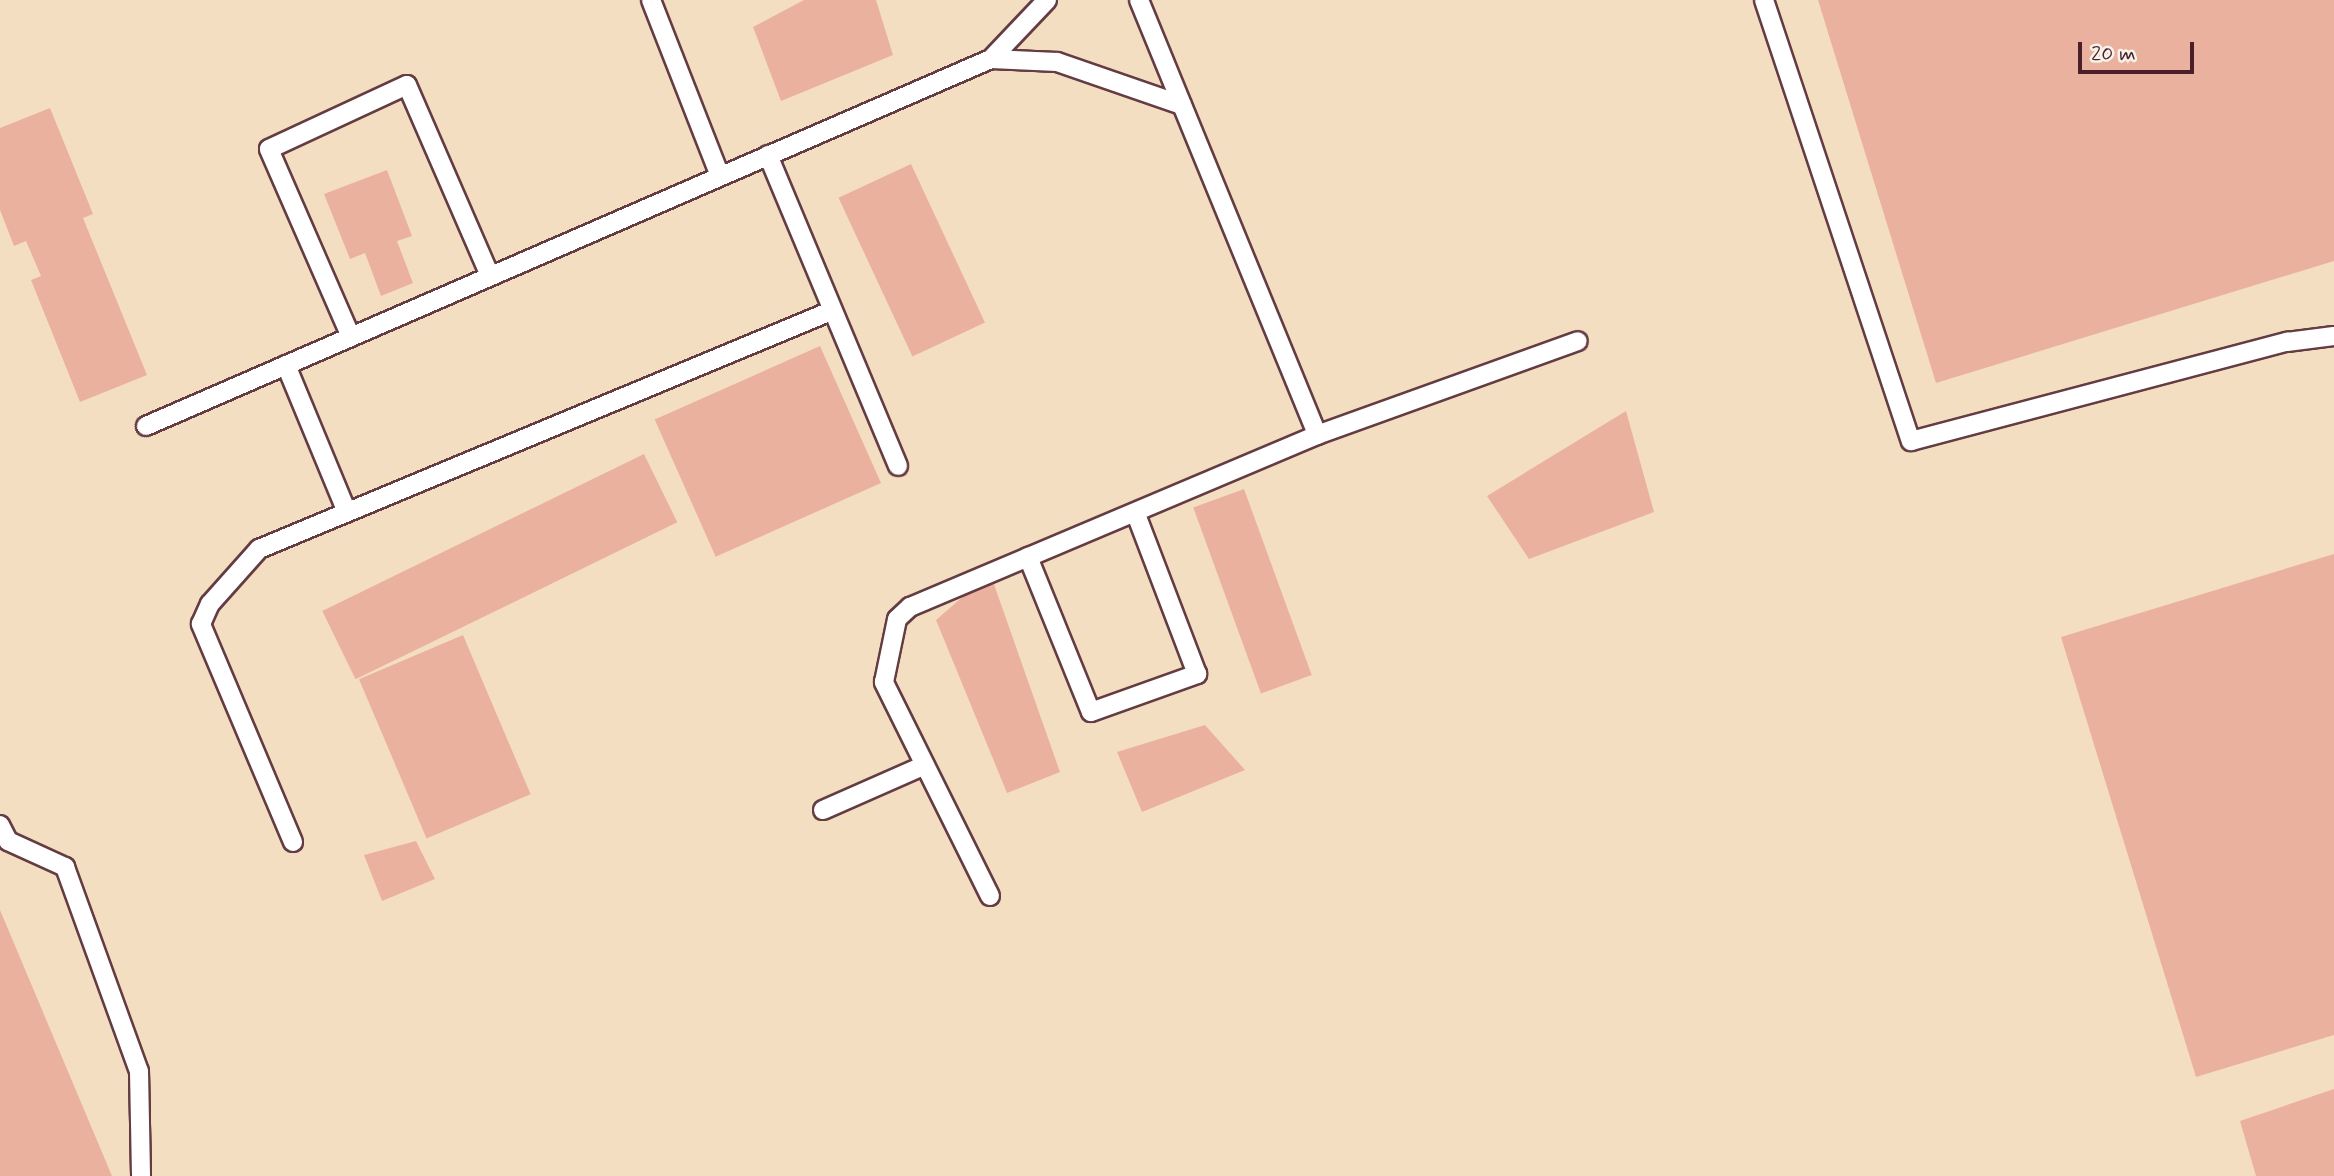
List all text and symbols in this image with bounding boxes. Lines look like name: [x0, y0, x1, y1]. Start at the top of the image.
scale bar: [2082, 28, 2198, 72]
text: 20 m: [2091, 40, 2136, 68]

